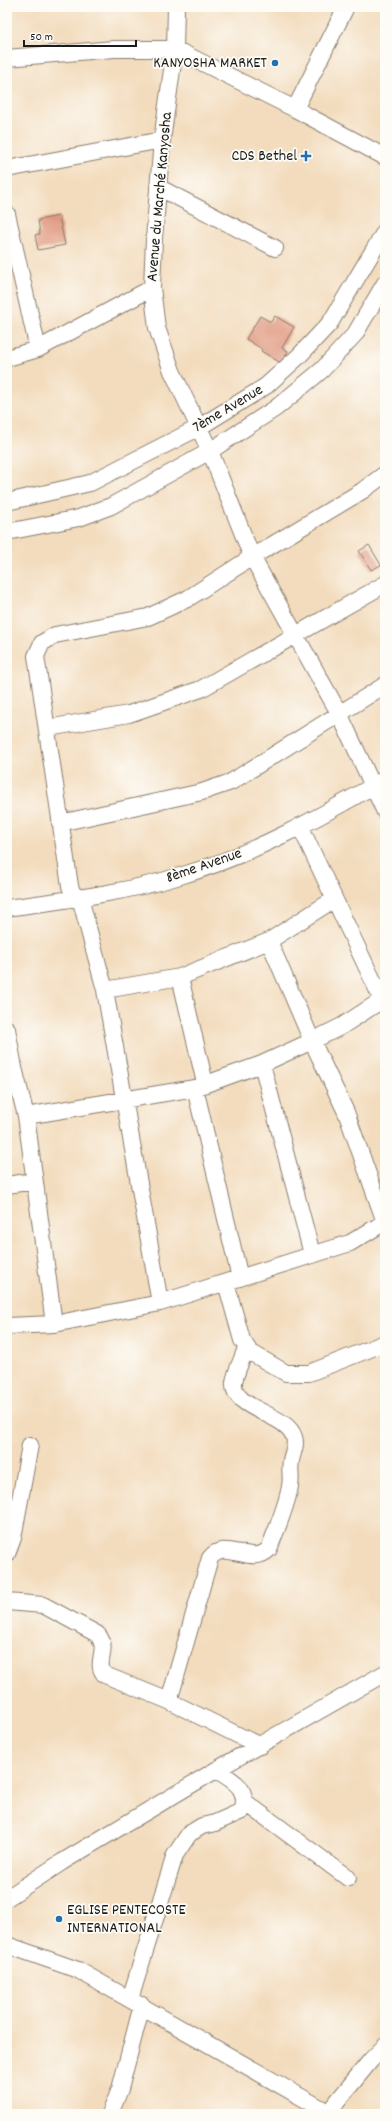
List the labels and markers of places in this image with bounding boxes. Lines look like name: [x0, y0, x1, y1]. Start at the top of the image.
place label: KANYOSHA MARKET: [153, 52, 268, 75]
marker: KANYOSHA MARKET: [270, 58, 280, 68]
place label: CDS Bethel: [231, 145, 297, 168]
marker: CDS Bethel: [300, 150, 312, 162]
place label: EGLISE PENTECOSTE INTERNATIONAL: [67, 1899, 186, 1940]
marker: EGLISE PENTECOSTE INTERNATIONAL: [54, 1914, 64, 1924]

